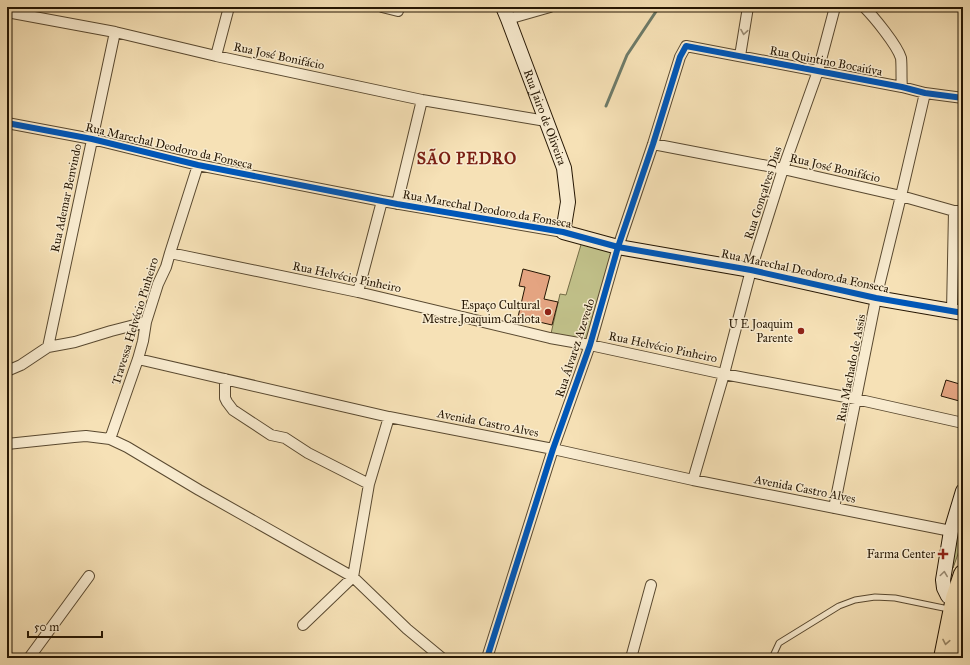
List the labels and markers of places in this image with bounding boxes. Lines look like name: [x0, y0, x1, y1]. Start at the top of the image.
place label: Espaço Cultural Mestre Joaquim Carlota: [422, 298, 541, 327]
marker: Espaço Cultural Mestre Joaquim Carlota: [543, 307, 553, 317]
place label: U E Joaquim Parente: [728, 317, 793, 345]
marker: U E Joaquim Parente: [796, 326, 806, 336]
place label: Farma Center: [867, 547, 935, 561]
marker: Farma Center: [938, 549, 948, 559]

